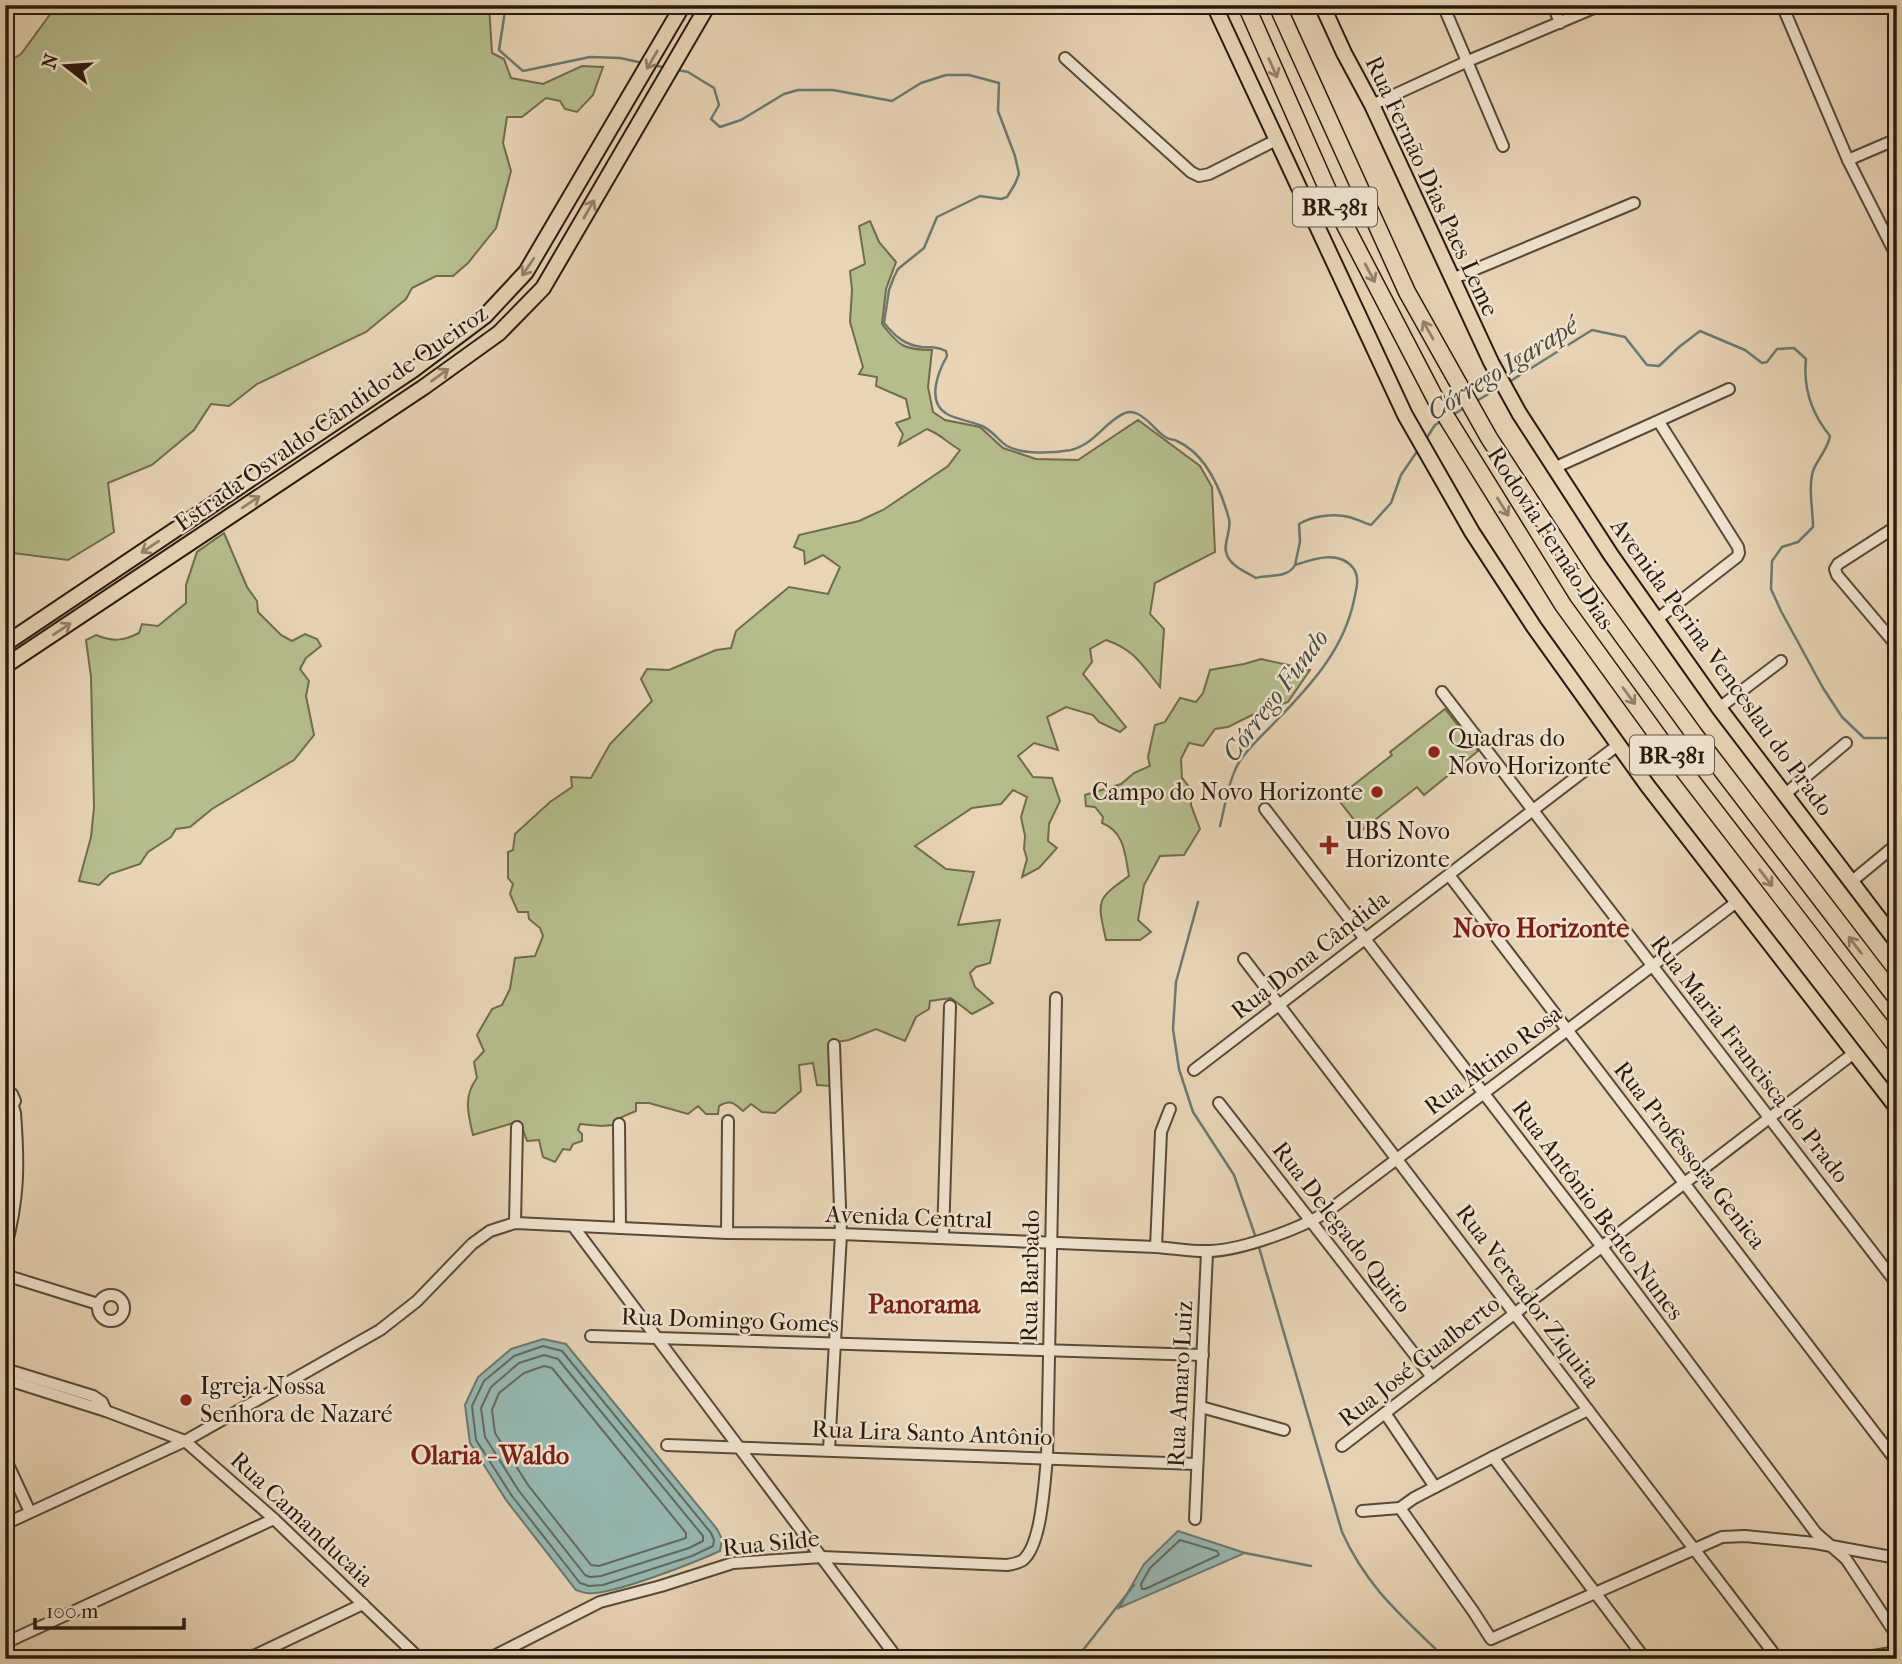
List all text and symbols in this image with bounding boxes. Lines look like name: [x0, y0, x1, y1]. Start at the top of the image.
north arrow: [32, 32, 102, 102]
one-way arrow: [645, 49, 659, 69]
text: N: [38, 51, 63, 71]
street label: Rua Fernão Dias Paes Leme: [1359, 51, 1505, 321]
one-way arrow: [1267, 56, 1280, 78]
road number: BR-381: [1293, 188, 1377, 227]
one-way arrow: [582, 199, 596, 219]
one-way arrow: [521, 257, 536, 276]
one-way arrow: [1363, 263, 1377, 283]
street label: Estrada Osvaldo Cândido de Queiroz: [169, 299, 493, 537]
water label: Córrego Igarapé: [1421, 308, 1586, 427]
one-way arrow: [1421, 320, 1434, 341]
one-way arrow: [430, 368, 449, 383]
street label: Rodovia Fernão Dias: [1482, 441, 1621, 635]
one-way arrow: [241, 495, 260, 510]
one-way arrow: [1495, 497, 1510, 516]
street label: Avenida Perina Venceslau do Prado: [1604, 512, 1839, 821]
one-way arrow: [141, 539, 160, 554]
one-way arrow: [52, 622, 71, 636]
water label: Córrego Fundo: [1216, 623, 1335, 768]
one-way arrow: [1622, 686, 1636, 705]
place label: Quadras do Novo Horizonte: [1448, 724, 1611, 780]
road number: BR-381: [1630, 736, 1714, 775]
marker: Quadras do Novo Horizonte: [1426, 744, 1442, 760]
place label: Campo do Novo Horizonte: [1092, 778, 1363, 806]
marker: Campo do Novo Horizonte: [1369, 784, 1385, 800]
place label: UBS Novo Horizonte: [1345, 817, 1450, 873]
marker: UBS Novo Horizonte: [1319, 835, 1339, 855]
one-way arrow: [1759, 868, 1774, 886]
street label: Rua Dona Cândida: [1225, 884, 1395, 1025]
district label: Novo Horizonte: [1453, 913, 1629, 944]
street label: Rua Maria Francisca do Prado: [1645, 930, 1855, 1188]
one-way arrow: [1847, 937, 1862, 955]
street label: Rua Altino Rosa: [1419, 999, 1568, 1121]
street label: Rua Professora Genica: [1608, 1056, 1772, 1255]
street label: Rua Antônio Bento Nunes: [1506, 1095, 1690, 1326]
street label: Rua Delegado Quito: [1267, 1136, 1417, 1318]
street label: Rua Vereador Ziquita: [1450, 1199, 1607, 1394]
street label: Avenida Central: [824, 1200, 993, 1234]
street label: Rua Barbado: [1015, 1209, 1045, 1343]
district label: Panorama: [868, 1289, 981, 1320]
street label: Rua José Gualberto: [1333, 1289, 1505, 1433]
street label: Rua Amaro Luiz: [1162, 1300, 1198, 1468]
street label: Rua Domingo Gomes: [621, 1302, 840, 1338]
place label: Igreja Nossa Senhora de Nazaré: [200, 1372, 393, 1428]
marker: Igreja Nossa Senhora de Nazaré: [178, 1392, 194, 1408]
street label: Rua Lira Santo Antônio: [811, 1415, 1053, 1451]
district label: Olaria - Waldo: [411, 1440, 569, 1471]
street label: Rua Camanducaia: [225, 1446, 380, 1593]
street label: Rua Silde: [721, 1524, 821, 1562]
scale bar: [35, 1587, 184, 1631]
text: 100 m: [46, 1599, 99, 1623]

